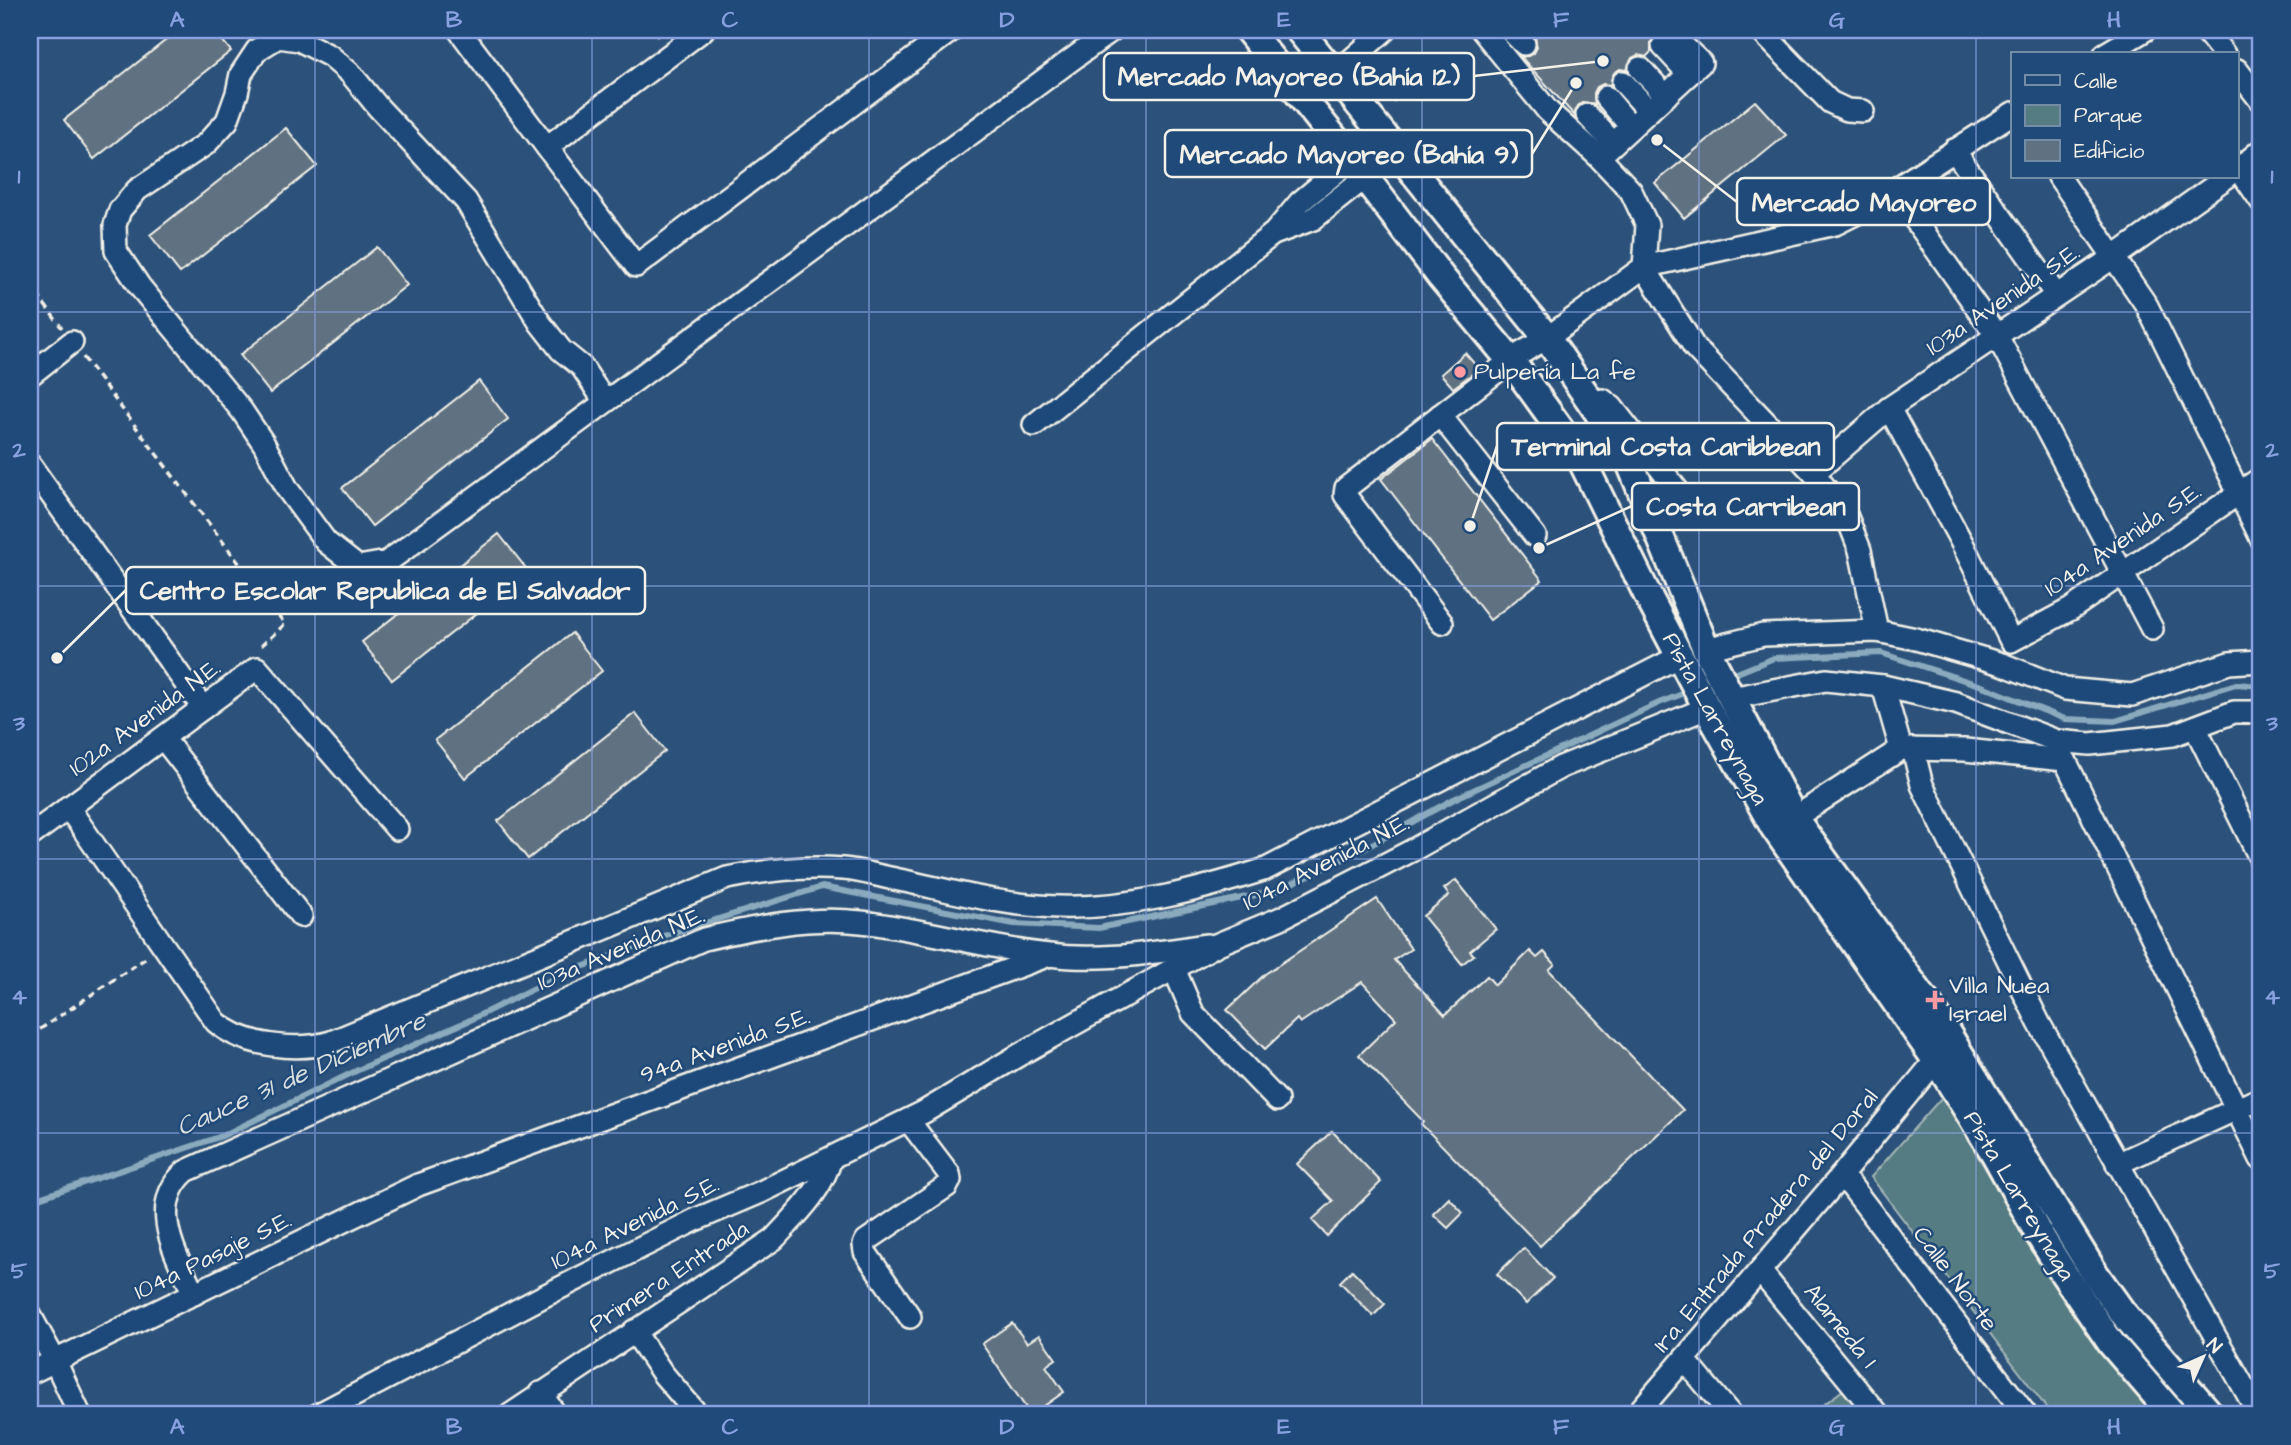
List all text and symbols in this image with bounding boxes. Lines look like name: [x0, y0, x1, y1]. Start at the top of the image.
text: A: [170, 4, 185, 36]
text: B: [446, 4, 463, 36]
text: C: [722, 4, 739, 36]
text: D: [1000, 4, 1015, 36]
text: E: [1277, 4, 1291, 36]
text: F: [1553, 4, 1570, 36]
text: G: [1829, 4, 1845, 36]
text: H: [2107, 4, 2121, 36]
legend: [2011, 52, 2238, 178]
callout: Mercado Mayoreo (Bahía 12): [1104, 53, 1474, 100]
text: Mercado Mayoreo (Bahía 12): [1118, 59, 1460, 98]
text: Calle: [2074, 67, 2118, 96]
text: Parque: [2074, 101, 2142, 130]
callout: Mercado Mayoreo (Bahía 9): [1165, 130, 1532, 177]
text: Mercado Mayoreo (Bahía 9): [1180, 137, 1518, 176]
text: Edificio: [2074, 137, 2144, 166]
text: 1: [18, 160, 21, 192]
text: 1: [2271, 160, 2274, 192]
callout: Mercado Mayoreo: [1737, 178, 1990, 225]
text: Mercado Mayoreo: [1752, 185, 1977, 224]
street label: 103a Avenida S.E.: [1919, 236, 2087, 364]
place label: Pulpería La fe: [1474, 355, 1636, 389]
marker: Pulpería La fe: [1452, 364, 1468, 380]
callout: Terminal Costa Caribbean: [1497, 423, 1834, 470]
text: Terminal Costa Caribbean: [1510, 429, 1821, 465]
text: 2: [11, 434, 26, 466]
text: 2: [2264, 434, 2279, 466]
street label: 104a Avenida S.E.: [2038, 475, 2208, 605]
callout: Costa Carribean: [1632, 483, 1859, 530]
text: Costa Carribean: [1646, 489, 1846, 525]
callout: Centro Escolar Republica de El Salvador: [126, 567, 645, 614]
text: Centro Escolar Republica de El Salvador: [140, 573, 631, 609]
street label: Pista Larreynaga: [1653, 626, 1777, 812]
street label: 102a Avenida N.E.: [62, 651, 228, 785]
text: 3: [12, 707, 25, 739]
text: 3: [2265, 707, 2278, 739]
street label: 104a Avenida N.E.: [1237, 806, 1415, 920]
street label: 103a Avenida N.E.: [532, 898, 710, 1000]
place label: Villa Nuea Israel: [1949, 969, 2049, 1031]
text: 4: [11, 981, 27, 1013]
text: 4: [2264, 981, 2280, 1013]
marker: Villa Nuea Israel: [1927, 992, 1943, 1008]
street label: 94a Avenida S.E.: [635, 999, 815, 1093]
water label: Cauce 31 de Diciembre: [171, 1002, 433, 1145]
street label: 1ra. Entrada Pradera del Doral: [1645, 1082, 1887, 1360]
street label: Pista Larreynaga: [1954, 1105, 2083, 1288]
street label: 104a Avenida S.E.: [545, 1168, 725, 1278]
street label: 104a Pasaje S.E.: [129, 1203, 297, 1309]
street label: Primera Entrada: [582, 1212, 756, 1342]
street label: Calle Norte: [1904, 1219, 2006, 1339]
text: 5: [11, 1255, 28, 1287]
text: 5: [2264, 1255, 2281, 1287]
street label: Alameda 1: [1795, 1276, 1885, 1376]
north arrow: [2168, 1322, 2238, 1392]
text: N: [2200, 1332, 2228, 1360]
text: A: [170, 1411, 185, 1443]
text: B: [446, 1411, 463, 1443]
text: C: [722, 1411, 739, 1443]
text: D: [1000, 1411, 1015, 1443]
text: E: [1277, 1411, 1291, 1443]
text: F: [1553, 1411, 1570, 1443]
text: G: [1829, 1411, 1845, 1443]
text: H: [2107, 1411, 2121, 1443]

